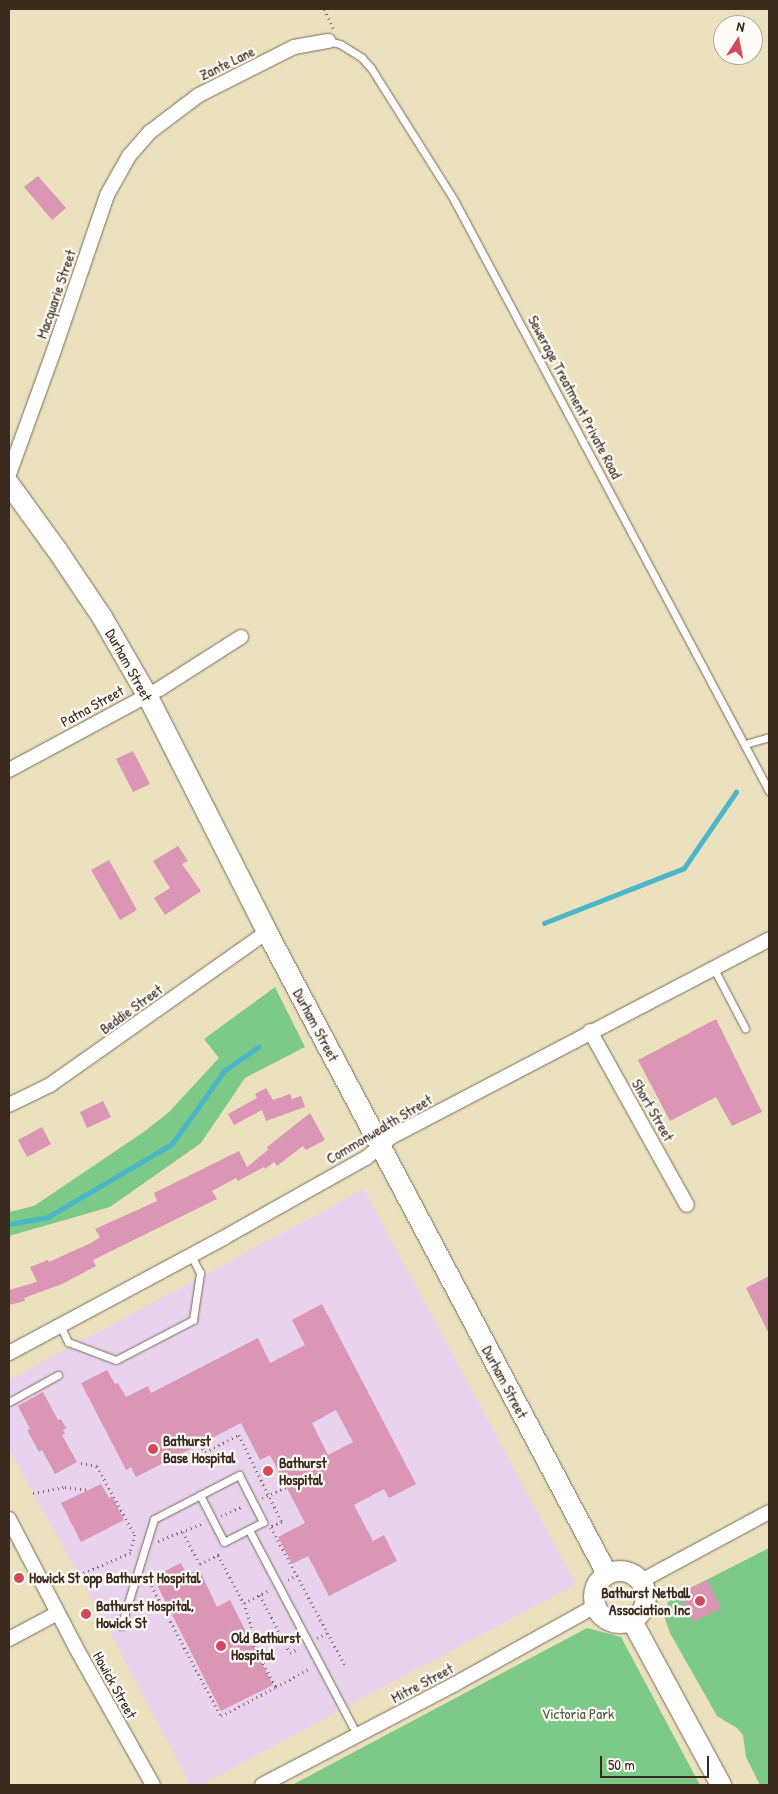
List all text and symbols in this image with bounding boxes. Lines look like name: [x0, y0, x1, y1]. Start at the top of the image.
north arrow: [713, 15, 763, 65]
text: N: [735, 16, 746, 36]
street label: Zante Lane: [197, 42, 257, 84]
street label: Macquarie Street: [32, 247, 80, 341]
street label: Sewerage Treatment Private Road: [524, 312, 626, 482]
street label: Durham Street: [102, 626, 156, 704]
street label: Patna Street: [57, 681, 127, 731]
street label: Beddie Street: [96, 980, 166, 1038]
street label: Durham Street: [289, 986, 343, 1064]
street label: Short Street: [628, 1076, 678, 1144]
street label: Commonwealth Street: [323, 1090, 435, 1168]
street label: Durham Street: [478, 1343, 532, 1421]
place label: Bathurst Base Hospital: [163, 1431, 235, 1466]
marker: Bathurst Base Hospital: [147, 1443, 159, 1455]
place label: Bathurst Hospital: [279, 1453, 327, 1488]
marker: Bathurst Hospital: [261, 1464, 275, 1478]
place label: Howick St opp Bathurst Hospital: [29, 1569, 200, 1587]
marker: Howick St opp Bathurst Hospital: [13, 1572, 25, 1584]
place label: Bathurst Netball Association Inc: [601, 1583, 690, 1618]
marker: Bathurst Netball Association Inc: [694, 1595, 706, 1607]
place label: Bathurst Hospital, Howick St: [96, 1596, 194, 1631]
marker: Bathurst Hospital, Howick St: [80, 1608, 92, 1620]
place label: Old Bathurst Hospital: [231, 1628, 300, 1663]
marker: Old Bathurst Hospital: [215, 1640, 227, 1652]
street label: Howick Street: [89, 1648, 141, 1722]
street label: Mitre Street: [388, 1659, 456, 1707]
park label: Victoria Park: [542, 1705, 614, 1723]
scale bar: [603, 1746, 712, 1778]
text: 50 m: [608, 1754, 635, 1775]

